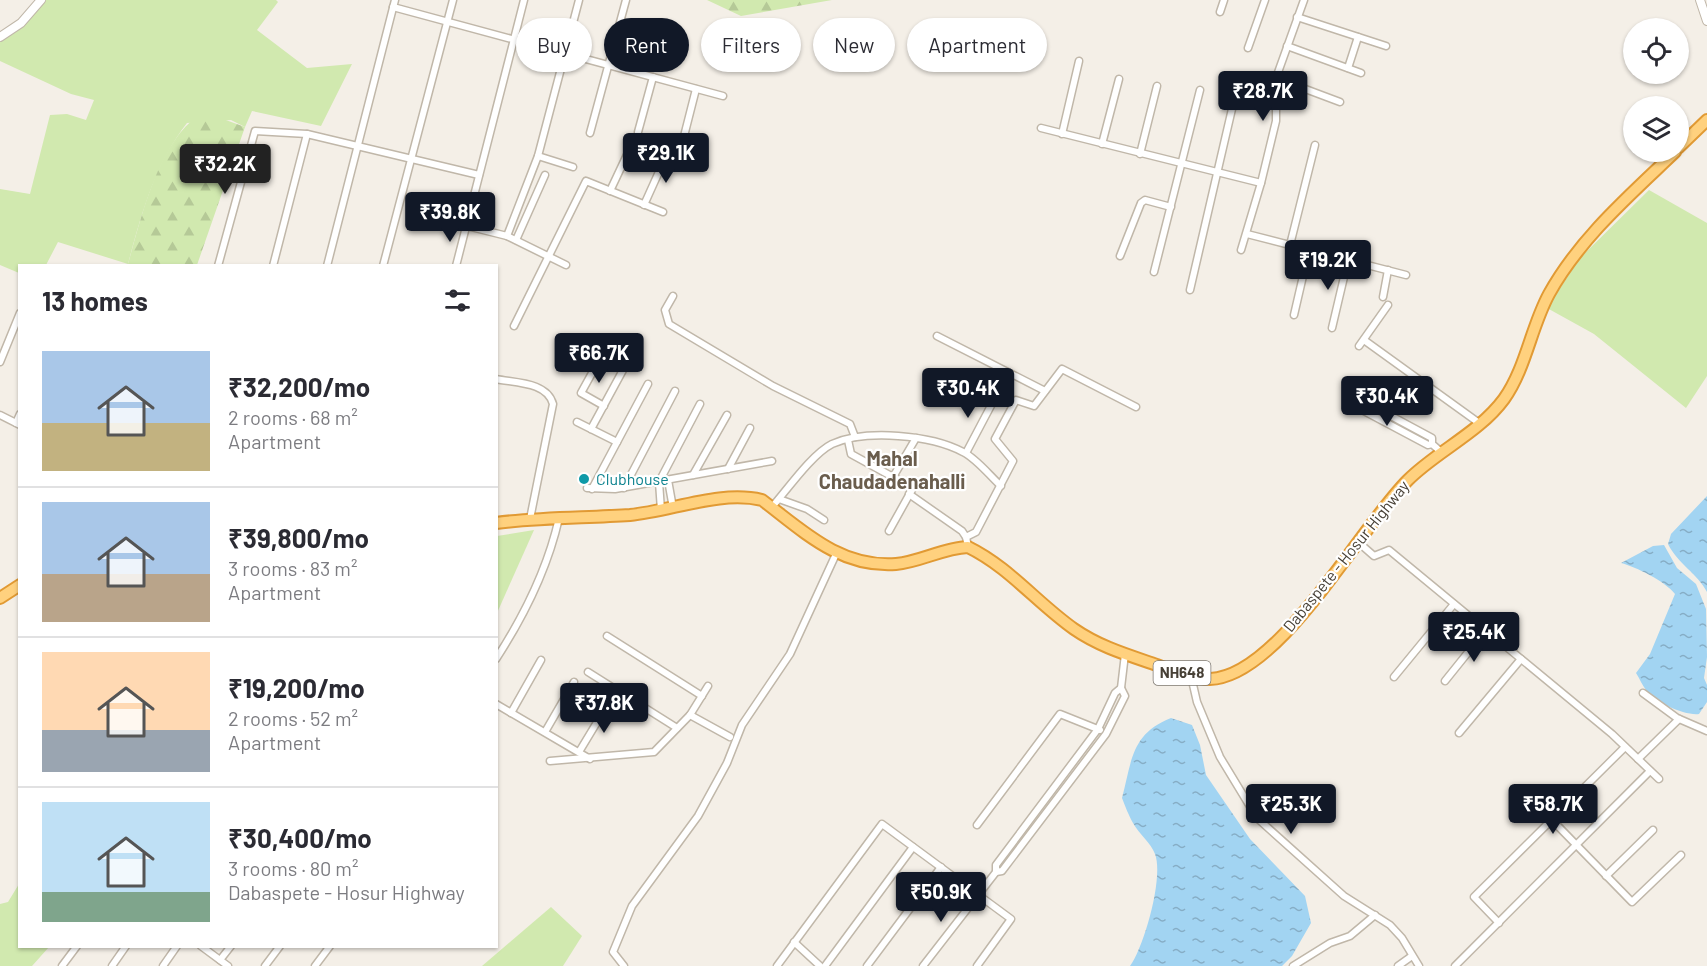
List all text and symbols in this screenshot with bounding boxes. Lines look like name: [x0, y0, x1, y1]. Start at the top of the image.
chip: Buy: [516, 18, 592, 72]
chip: Rent: [604, 18, 689, 72]
chip: Filters: [701, 18, 801, 72]
chip: New: [813, 18, 895, 72]
chip: Apartment: [907, 18, 1047, 72]
map controls: [1623, 18, 1689, 162]
button: locate: [1623, 18, 1689, 84]
pin: ₹28.7K: [1214, 71, 1312, 122]
text: ₹28.7K: [1232, 78, 1294, 102]
button: layers: [1623, 96, 1689, 162]
pin: ₹29.1K: [617, 133, 715, 184]
text: ₹29.1K: [637, 140, 695, 164]
pin: ₹32.2K: [176, 144, 274, 195]
text: ₹32.2K: [194, 151, 256, 175]
pin: ₹39.8K: [401, 192, 499, 243]
text: ₹39.8K: [419, 199, 481, 223]
pin: ₹19.2K: [1279, 240, 1377, 291]
text: ₹19.2K: [1299, 247, 1357, 271]
icon: filters: [441, 284, 474, 317]
text: 13 homes: [42, 285, 148, 316]
pin: ₹66.7K: [550, 333, 648, 384]
text: ₹66.7K: [569, 340, 629, 364]
pin: ₹30.4K: [919, 368, 1017, 419]
text: ₹32,200/mo: [228, 371, 370, 402]
icon: home: [90, 375, 162, 447]
text: ₹30.4K: [936, 375, 1000, 399]
pin: ₹30.4K: [1338, 376, 1436, 427]
text: ₹30.4K: [1355, 383, 1419, 407]
text: 2 rooms · 68 m²: [228, 405, 358, 429]
text: Apartment: [228, 429, 321, 453]
district label: Mahal Chaudadenahalli: [819, 446, 965, 493]
place label: Clubhouse: [596, 469, 669, 488]
marker: Clubhouse: [577, 472, 591, 486]
street label: Dabaspete - Hosur Highway: [1279, 476, 1413, 635]
text: ₹39,800/mo: [228, 522, 369, 553]
icon: home: [90, 526, 162, 598]
text: 3 rooms · 83 m²: [228, 556, 357, 580]
text: Apartment: [228, 580, 321, 604]
pin: ₹25.4K: [1425, 612, 1523, 663]
text: ₹25.4K: [1442, 619, 1506, 643]
road number: NH648: [1154, 661, 1210, 685]
text: ₹19,200/mo: [228, 672, 365, 703]
icon: home: [90, 676, 162, 748]
pin: ₹37.8K: [555, 683, 653, 734]
text: ₹37.8K: [574, 690, 634, 714]
text: 2 rooms · 52 m²: [228, 706, 358, 730]
text: Apartment: [228, 730, 321, 754]
pin: ₹25.3K: [1242, 784, 1340, 835]
pin: ₹58.7K: [1504, 784, 1602, 835]
text: ₹25.3K: [1260, 791, 1322, 815]
text: ₹58.7K: [1523, 791, 1583, 815]
text: ₹30,400/mo: [228, 822, 372, 853]
icon: home: [90, 826, 162, 898]
text: 3 rooms · 80 m²: [228, 856, 358, 880]
pin: ₹50.9K: [892, 872, 990, 923]
text: ₹50.9K: [910, 879, 972, 903]
text: Dabaspete - Hosur Highway: [228, 880, 465, 904]

